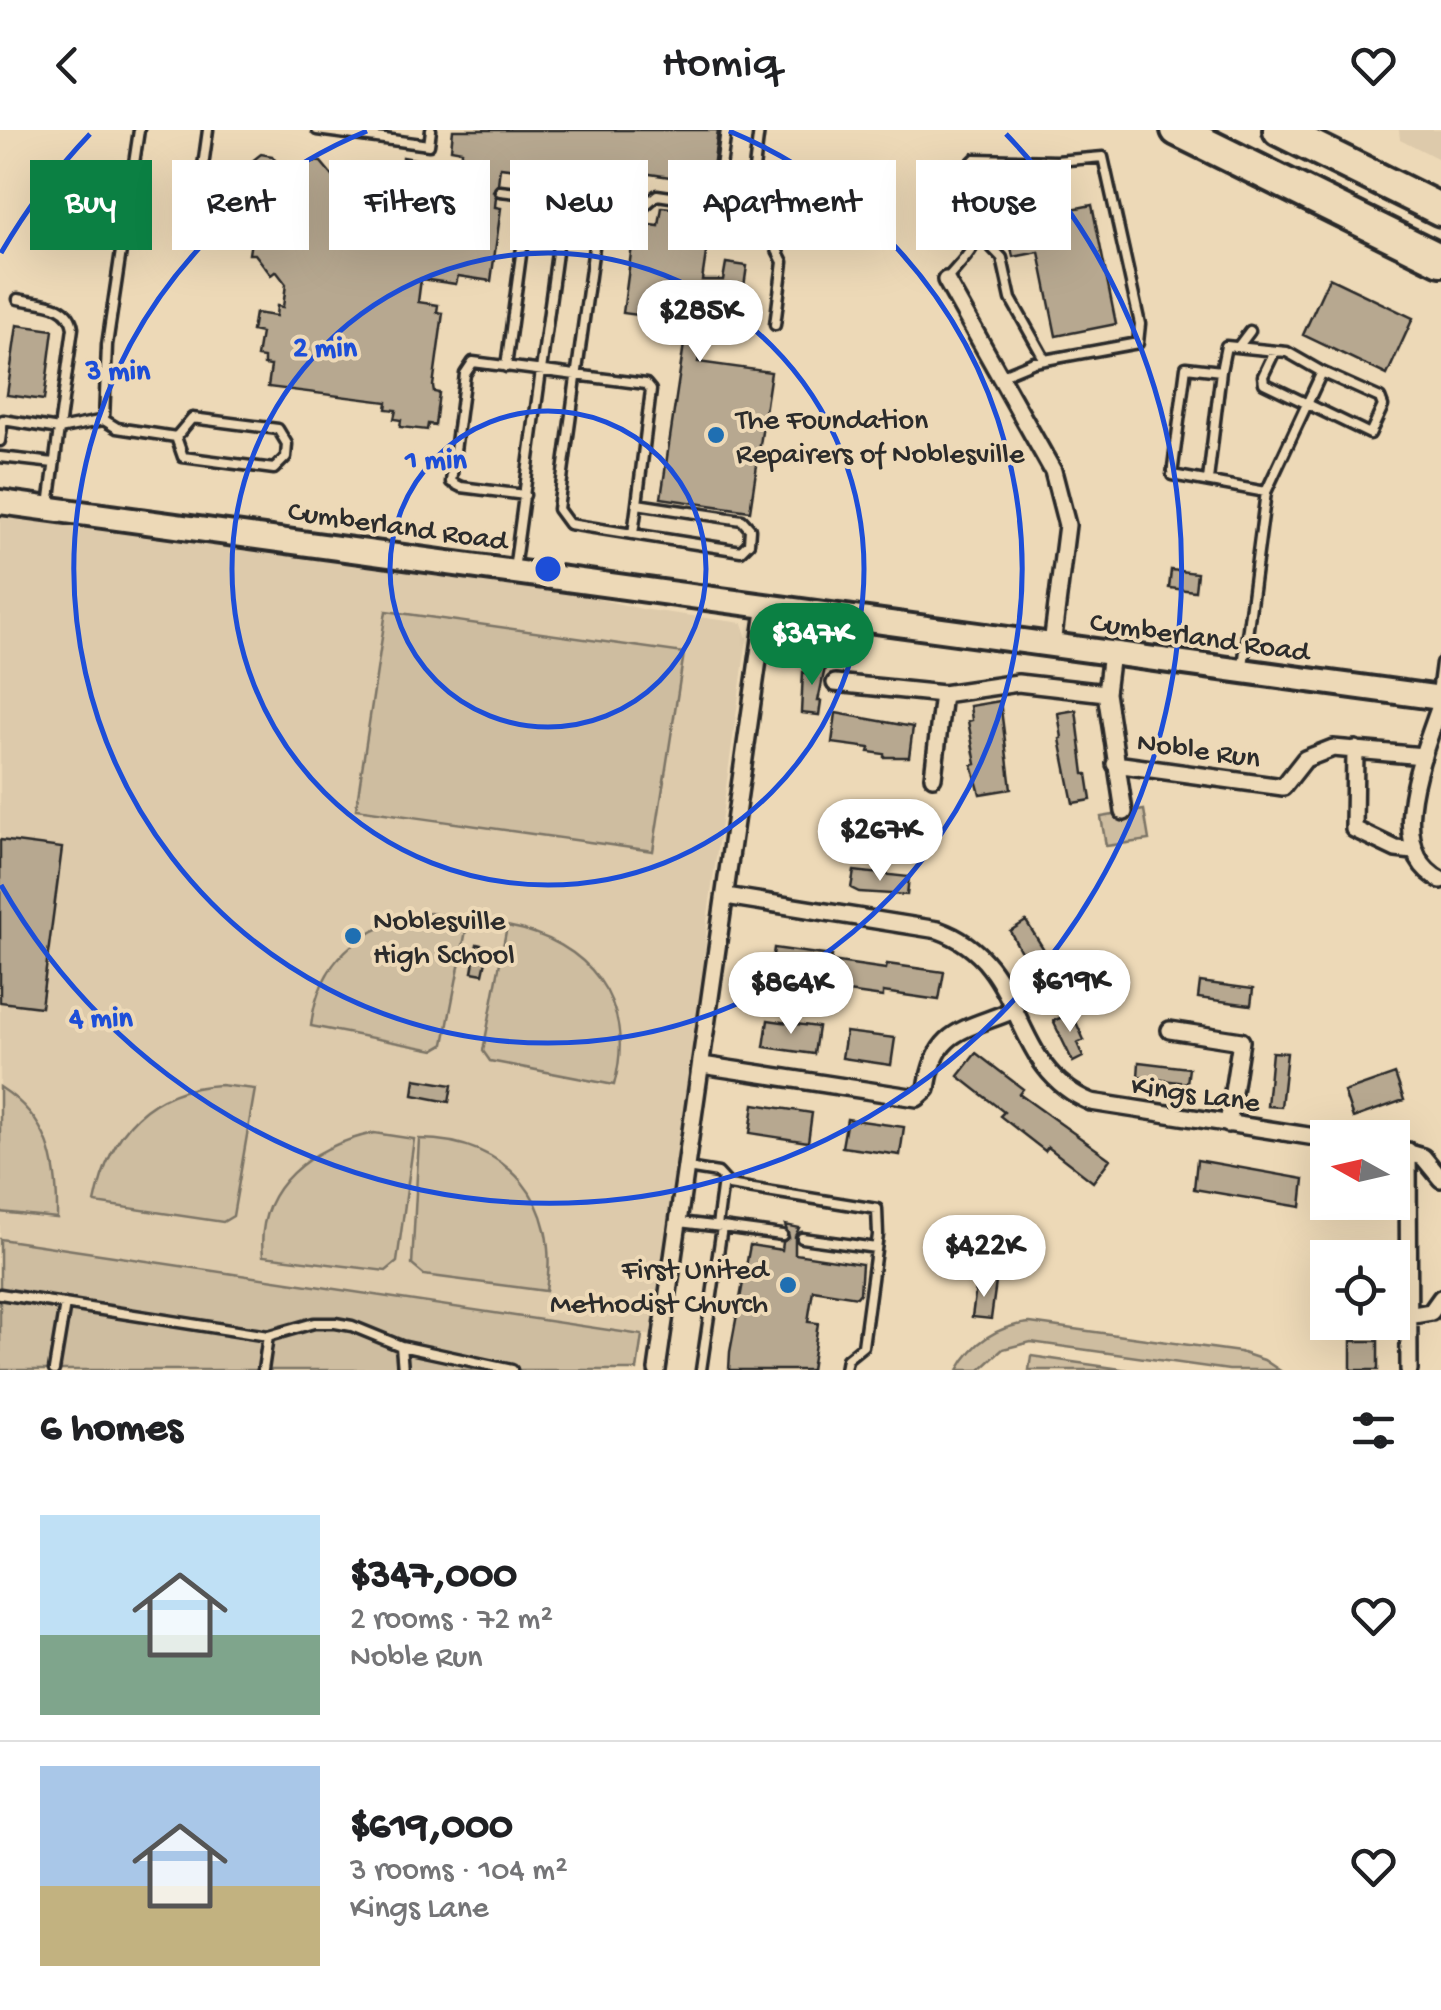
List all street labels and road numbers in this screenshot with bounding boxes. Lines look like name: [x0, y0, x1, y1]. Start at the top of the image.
street label: Cumberland Road: [285, 496, 512, 562]
street label: Cumberland Road: [1087, 607, 1314, 673]
street label: Noble Run: [1134, 726, 1262, 778]
street label: Kings Lane: [1129, 1070, 1263, 1123]

